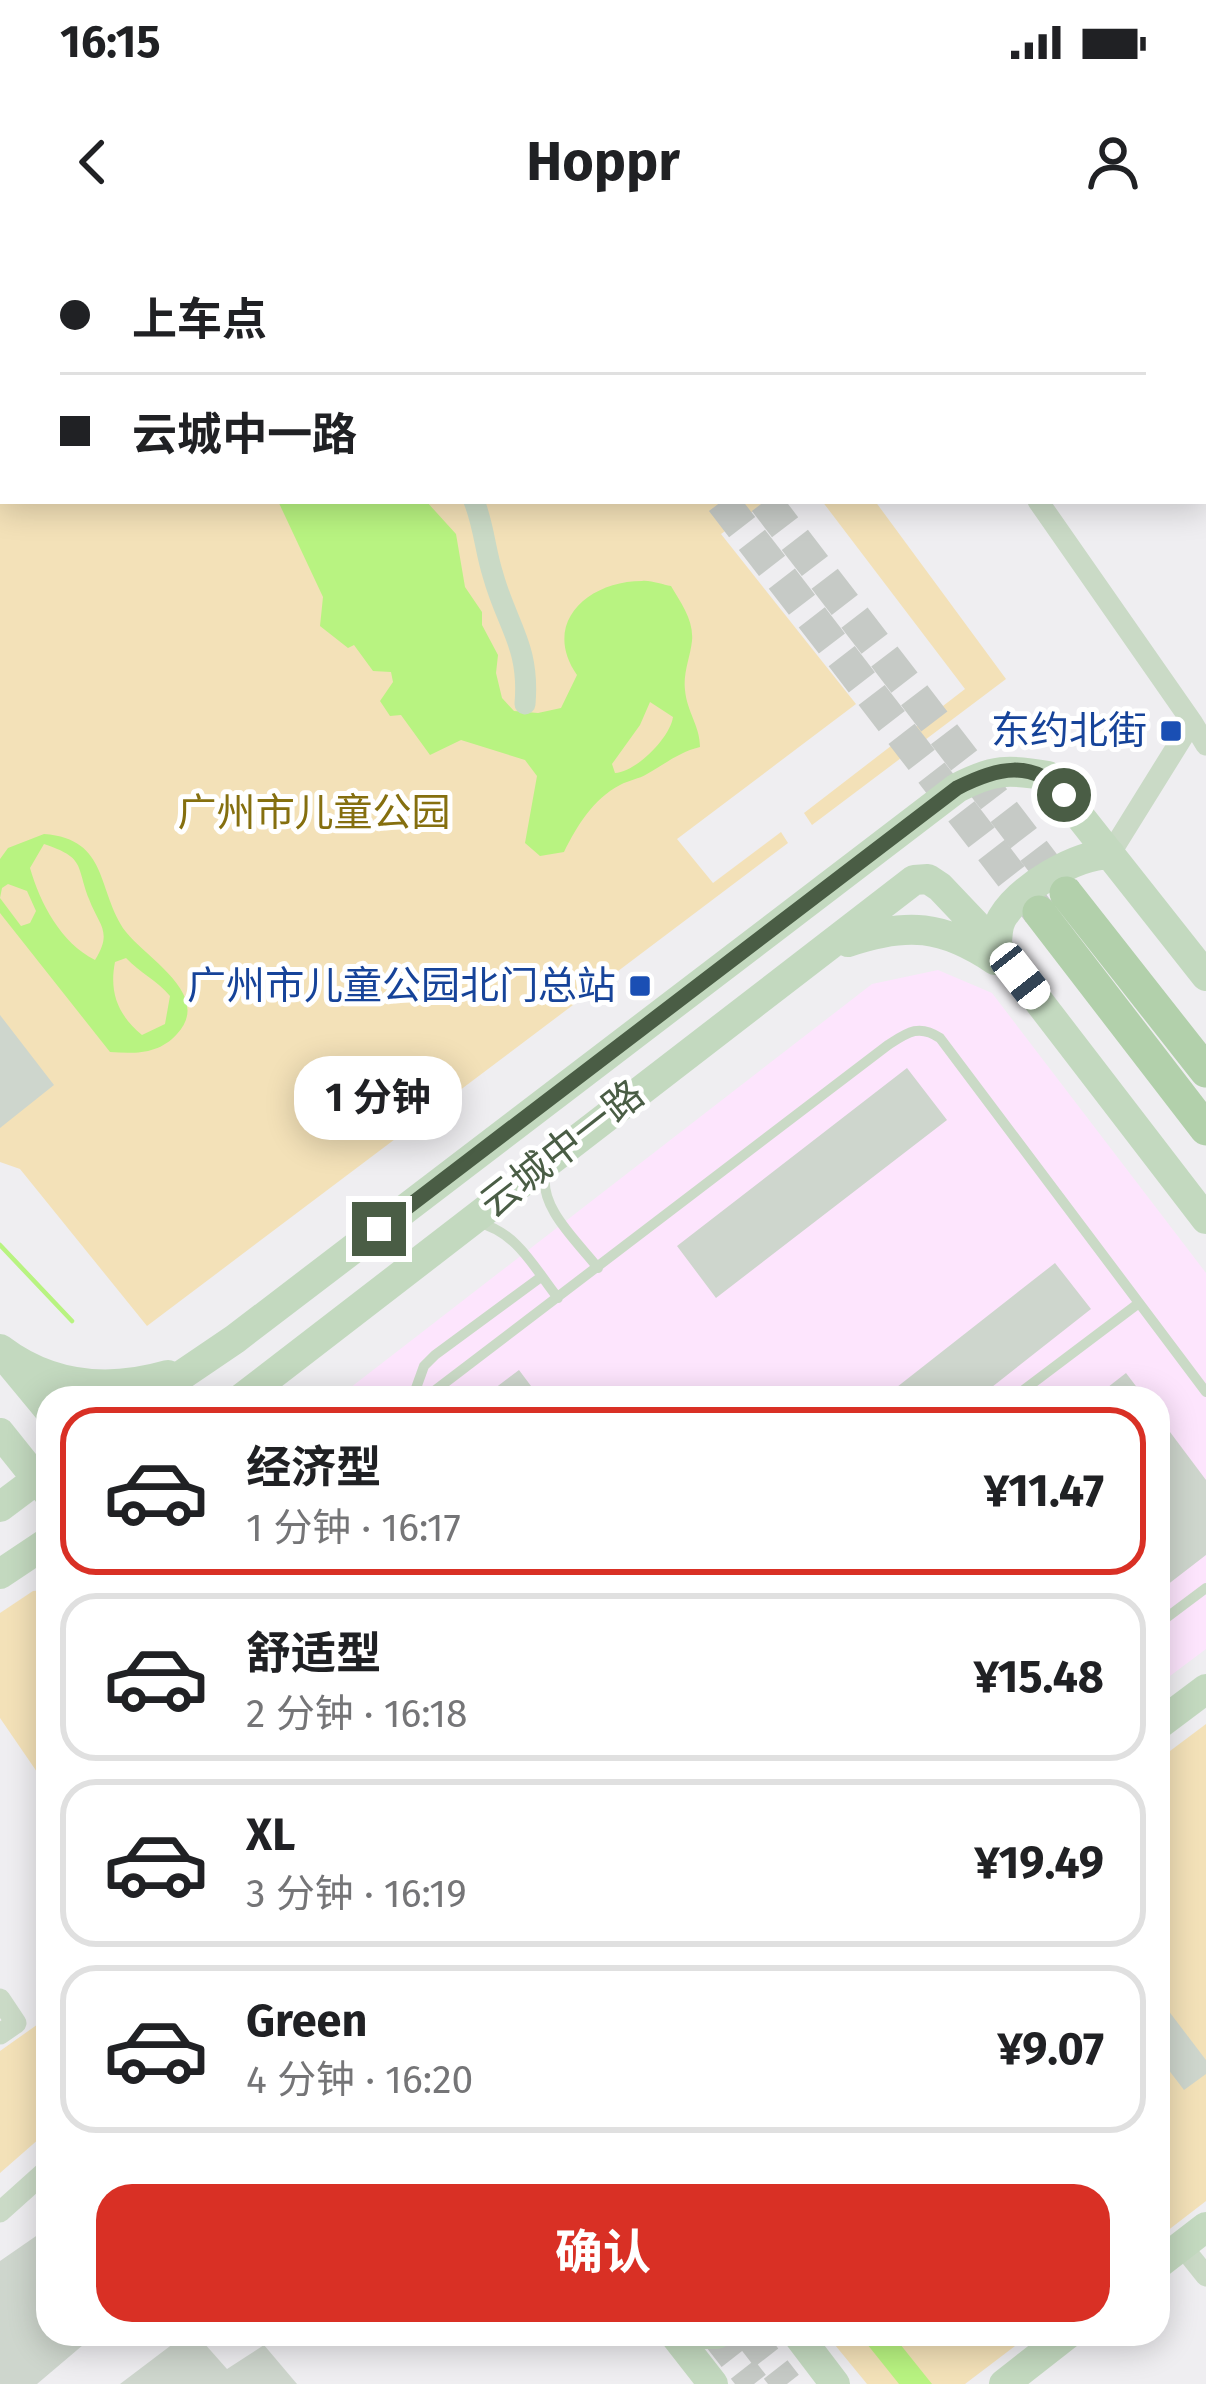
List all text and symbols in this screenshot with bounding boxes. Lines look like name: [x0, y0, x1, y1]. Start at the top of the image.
text: 16:15: [60, 15, 161, 69]
icon: back: [60, 129, 126, 195]
icon: person: [1080, 129, 1146, 195]
text: Hoppr: [526, 130, 680, 194]
text: 上车点: [132, 293, 267, 347]
text: 云城中一路: [132, 408, 357, 462]
place label: 东约北街: [991, 708, 1147, 754]
marker: 东约北街: [1158, 718, 1184, 744]
route start: [1037, 768, 1091, 822]
park label: 广州市儿童公园: [177, 790, 451, 836]
car: [984, 937, 1056, 1015]
place label: 广州市儿童公园北门总站: [187, 963, 616, 1009]
marker: 广州市儿童公园北门总站: [627, 973, 653, 999]
callout: 1 分钟: [295, 1055, 463, 1139]
street label: 云城中一路: [471, 1071, 653, 1227]
text: 1 分钟: [325, 1075, 431, 1121]
route end: [352, 1202, 406, 1256]
icon: car: [102, 1437, 210, 1545]
text: 经济型: [246, 1441, 381, 1495]
text: ¥11.47: [984, 1464, 1104, 1518]
text: 1 分钟 · 16:17: [246, 1505, 461, 1551]
icon: car: [102, 1623, 210, 1731]
text: 舒适型: [246, 1627, 381, 1681]
text: ¥15.48: [973, 1650, 1104, 1704]
text: 2 分钟 · 16:18: [246, 1691, 468, 1737]
text: XL: [246, 1808, 295, 1862]
icon: car: [102, 1809, 210, 1917]
text: ¥19.49: [974, 1836, 1104, 1890]
text: 3 分钟 · 16:19: [246, 1871, 467, 1917]
text: Green: [246, 1994, 367, 2048]
icon: car: [102, 1995, 210, 2103]
text: ¥9.07: [997, 2022, 1104, 2076]
text: 4 分钟 · 16:20: [246, 2057, 473, 2103]
button: 确认: [96, 2184, 1110, 2322]

